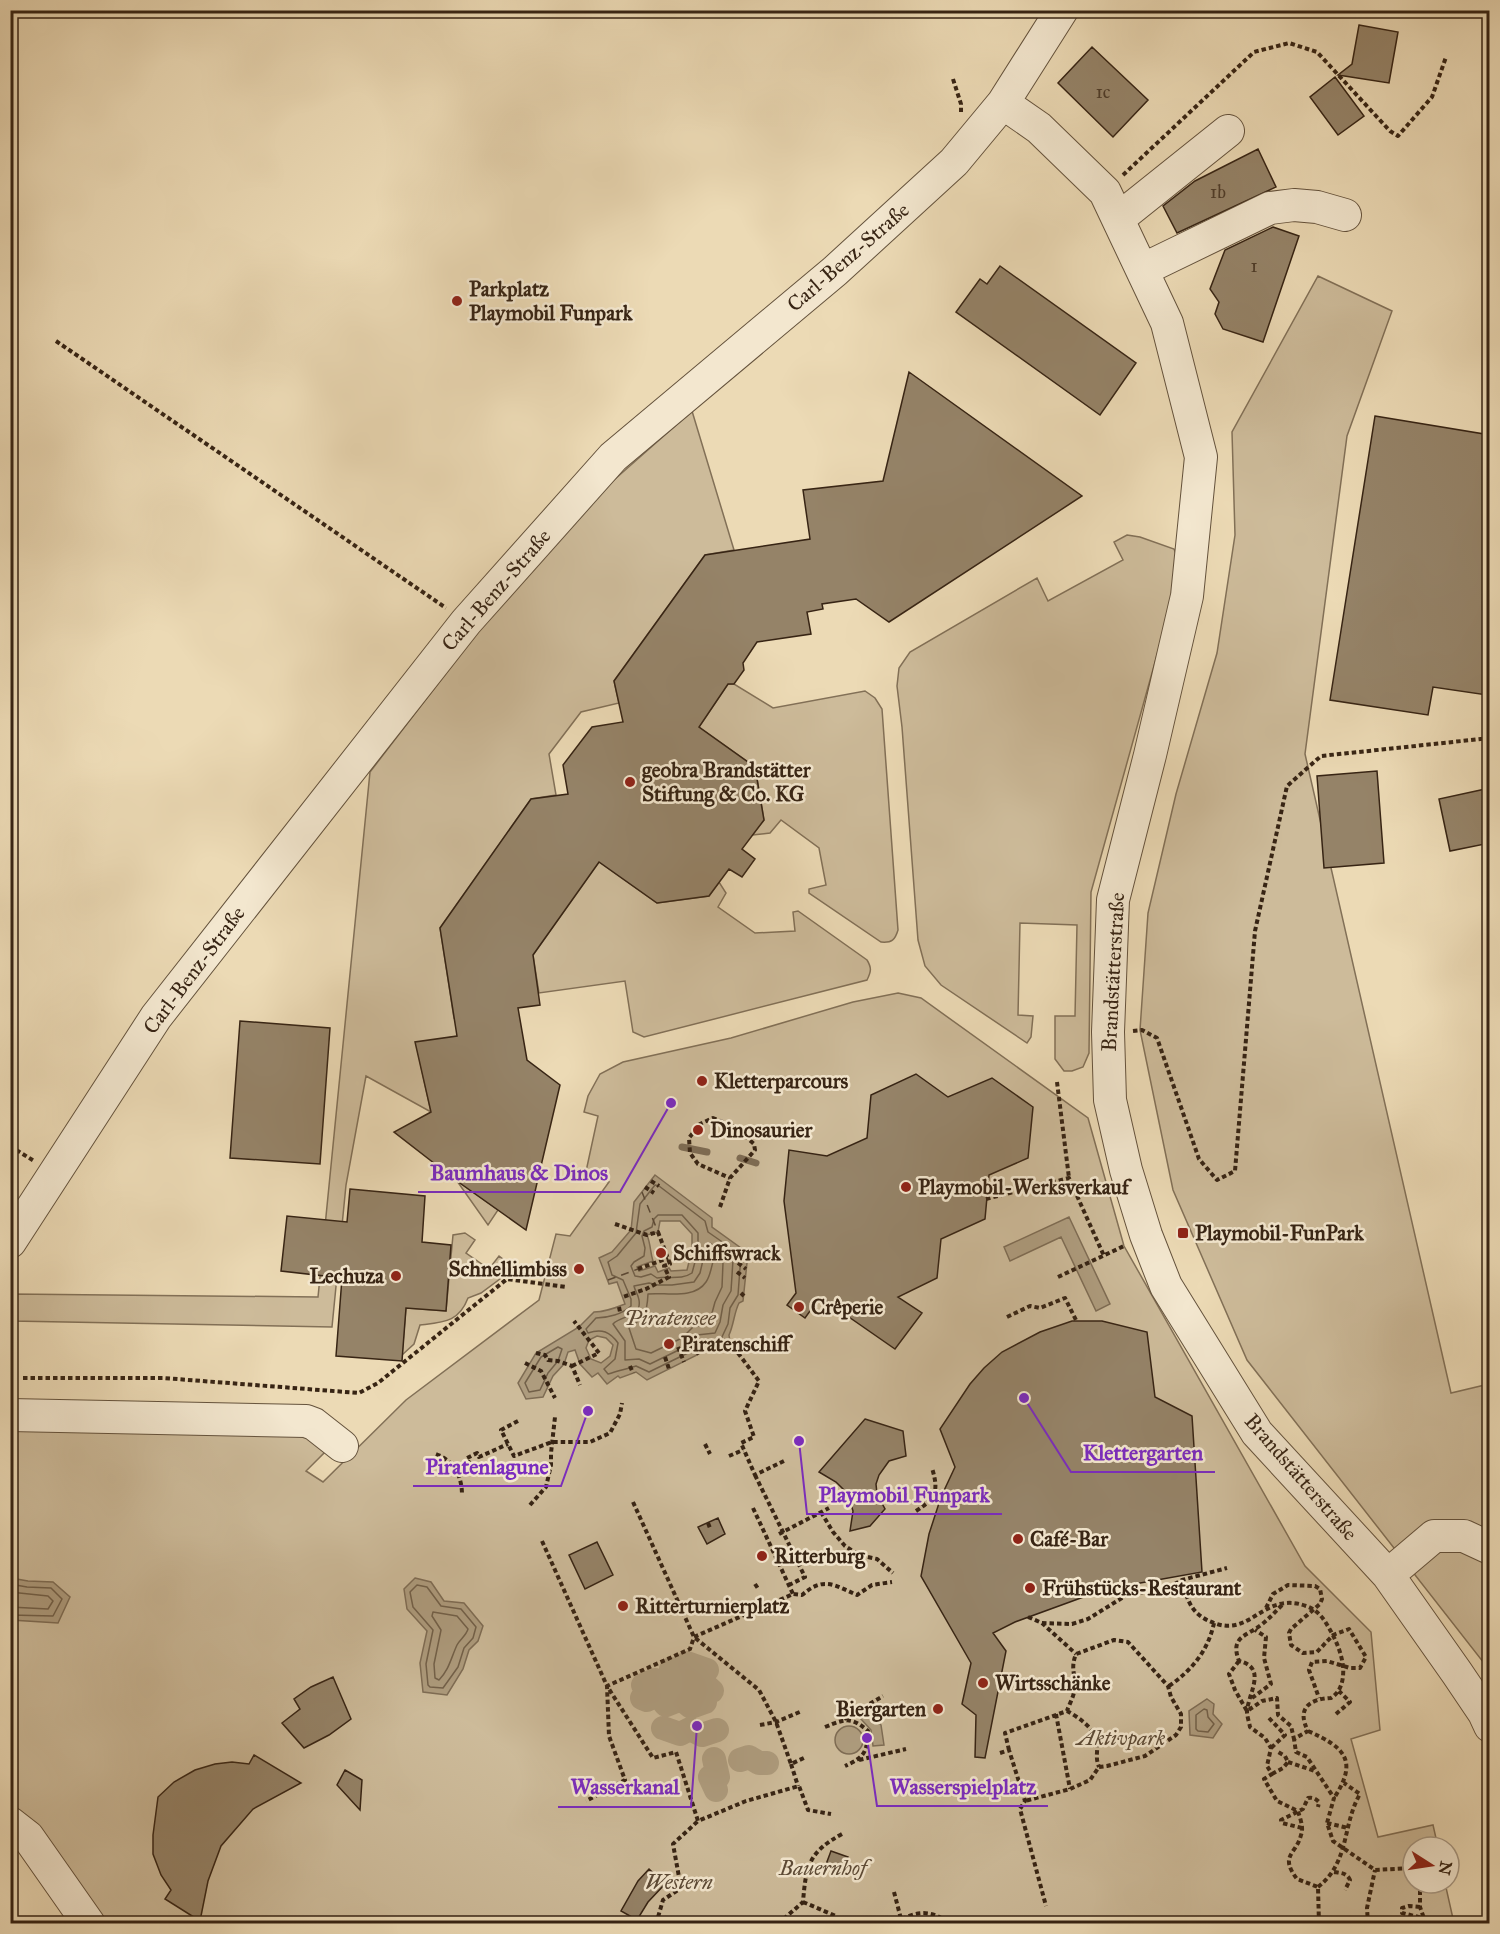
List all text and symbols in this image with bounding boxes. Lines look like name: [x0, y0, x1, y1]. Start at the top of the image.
house number: 1c: [1096, 81, 1111, 103]
house number: 1b: [1210, 181, 1226, 203]
street label: Carl-Benz-Straße: [782, 197, 915, 317]
house number: 1: [1250, 255, 1258, 277]
place label: Parkplatz Playmobil Funpark: [469, 276, 634, 326]
marker: Parkplatz Playmobil Funpark: [450, 294, 464, 308]
street label: Carl-Benz-Straße: [436, 523, 556, 656]
place label: geobra Brandstätter Stiftung & Co. KG: [642, 757, 812, 807]
marker: geobra Brandstätter Stiftung & Co. KG: [623, 775, 637, 789]
street label: Brandstätterstraße: [1096, 891, 1130, 1052]
street label: Carl-Benz-Straße: [137, 901, 251, 1039]
place label: Kletterparcours: [714, 1068, 849, 1094]
marker: Kletterparcours: [695, 1074, 709, 1088]
place label: Dinosaurier: [710, 1117, 813, 1143]
marker: Dinosaurier: [691, 1123, 705, 1137]
callout: Baumhaus & Dinos: [418, 1152, 620, 1192]
text: Baumhaus & Dinos: [430, 1159, 608, 1186]
place label: Playmobil-Werksverkauf: [918, 1174, 1133, 1200]
marker: Playmobil-Werksverkauf: [899, 1180, 913, 1194]
place label: Playmobil-FunPark: [1195, 1220, 1365, 1246]
marker: Playmobil-FunPark: [1176, 1226, 1190, 1240]
place label: Schiffswrack: [673, 1240, 782, 1266]
marker: Schiffswrack: [654, 1246, 668, 1260]
place label: Schnellimbiss: [448, 1256, 567, 1282]
marker: Schnellimbiss: [572, 1262, 586, 1276]
place label: Lechuza: [310, 1263, 385, 1289]
marker: Lechuza: [389, 1269, 403, 1283]
place label: Crêperie: [811, 1294, 884, 1320]
marker: Crêperie: [792, 1300, 806, 1314]
water label: Piratensee: [624, 1304, 717, 1331]
place label: Piratenschiff: [681, 1331, 794, 1357]
marker: Piratenschiff: [662, 1337, 676, 1351]
street label: Brandstätterstraße: [1239, 1408, 1363, 1546]
callout: Klettergarten: [1071, 1432, 1215, 1472]
text: Klettergarten: [1083, 1439, 1203, 1466]
callout: Piratenlagune: [413, 1446, 561, 1486]
text: Piratenlagune: [425, 1453, 549, 1480]
callout: Playmobil Funpark: [807, 1474, 1002, 1514]
text: Playmobil Funpark: [818, 1481, 990, 1508]
place label: Café-Bar: [1030, 1526, 1109, 1552]
marker: Café-Bar: [1011, 1532, 1025, 1546]
place label: Ritterburg: [774, 1543, 866, 1569]
marker: Ritterburg: [755, 1549, 769, 1563]
place label: Frühstücks-Restaurant: [1042, 1575, 1242, 1601]
marker: Frühstücks-Restaurant: [1023, 1581, 1037, 1595]
place label: Ritterturnierplatz: [635, 1593, 789, 1619]
marker: Ritterturnierplatz: [616, 1599, 630, 1613]
place label: Wirtsschänke: [995, 1670, 1111, 1696]
marker: Wirtsschänke: [976, 1676, 990, 1690]
place label: Biergarten: [836, 1696, 927, 1722]
marker: Biergarten: [931, 1702, 945, 1716]
park label: Aktivpark: [1075, 1725, 1166, 1751]
callout: Wasserspielplatz: [877, 1766, 1048, 1806]
callout: Wasserkanal: [558, 1767, 691, 1807]
text: Wasserkanal: [570, 1773, 681, 1800]
text: Wasserspielplatz: [890, 1773, 1037, 1800]
north arrow: [1401, 1835, 1461, 1895]
park label: Bauernhof: [778, 1855, 873, 1881]
text: N: [1434, 1859, 1456, 1877]
park label: Western: [645, 1869, 713, 1895]

